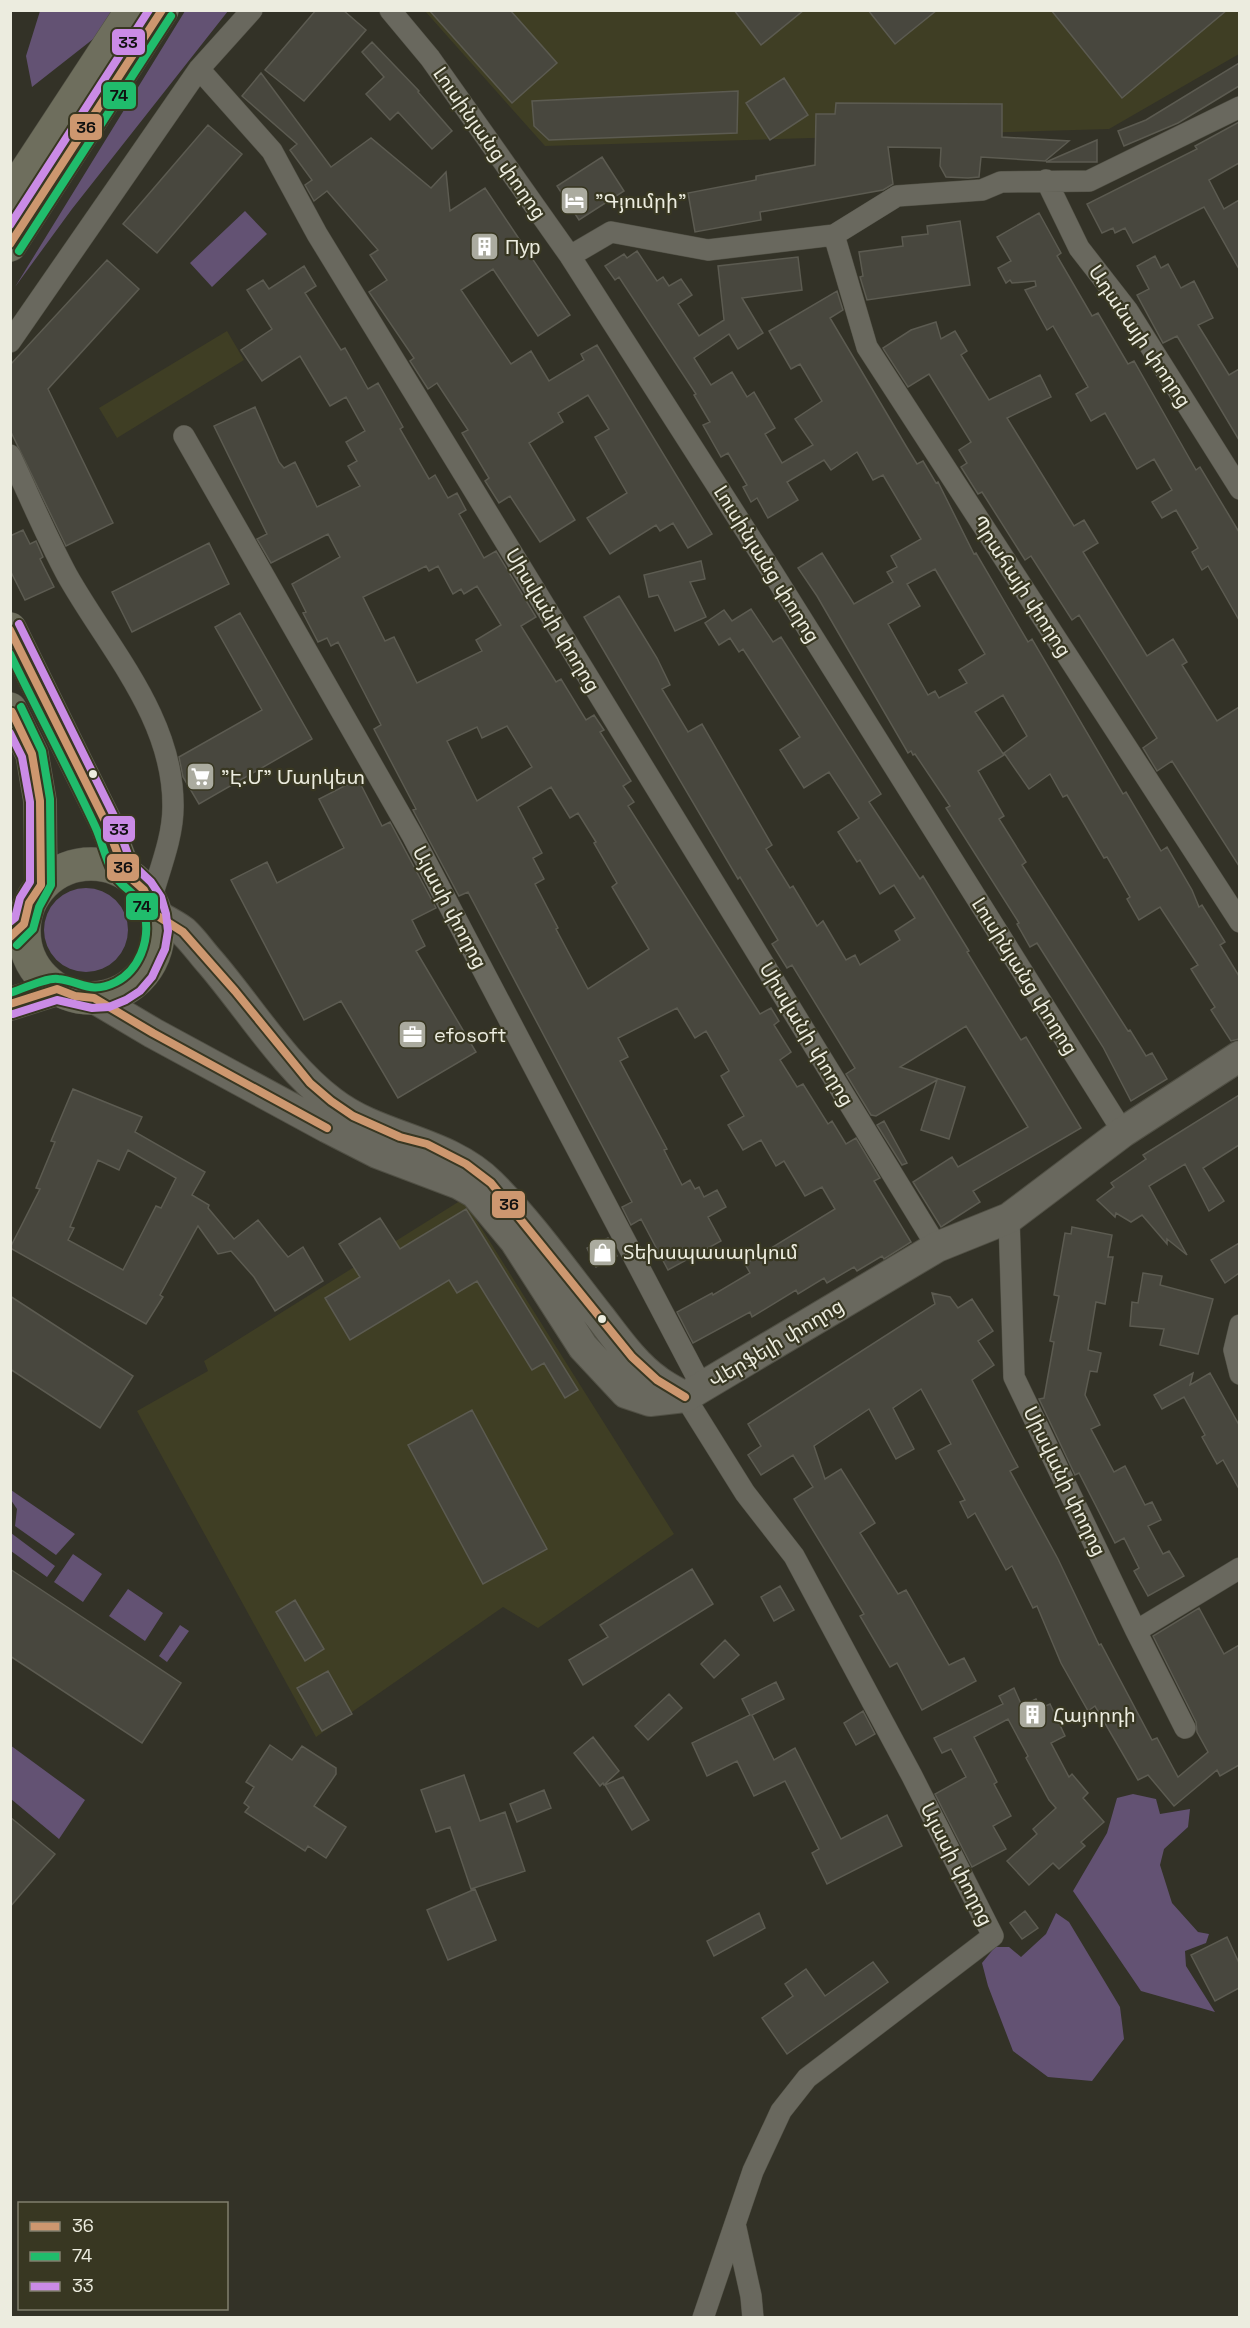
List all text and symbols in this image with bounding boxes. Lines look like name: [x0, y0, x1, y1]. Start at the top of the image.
line badge: 33: [111, 28, 146, 56]
text: 33: [118, 32, 138, 53]
street label: Լուսինյանց փողոց: [427, 61, 553, 225]
line badge: 74: [102, 81, 137, 110]
text: 74: [110, 85, 128, 106]
line badge: 36: [69, 113, 103, 141]
text: 36: [76, 117, 96, 138]
hotel icon: "Գյումրի": [558, 185, 590, 217]
place label: "Գյումրի": [595, 188, 686, 214]
building icon: Пур: [468, 231, 500, 263]
place label: Пур: [505, 234, 540, 260]
street label: Ադանայի փողոց: [1083, 260, 1197, 412]
street label: Լուսինյանց փողոց: [708, 480, 826, 648]
street label: Պրահայի փողոց: [966, 510, 1078, 662]
street label: Սիսվանի փողոց: [500, 543, 606, 697]
supermarket icon: "Է.Մ" Մարկետ: [184, 761, 216, 793]
place label: "Է.Մ" Մարկետ: [221, 764, 365, 790]
unlabelled marker: [87, 768, 99, 780]
line badge: 33: [102, 815, 136, 843]
text: 33: [109, 819, 129, 840]
street label: Այասի փողոց: [407, 841, 493, 973]
line badge: 36: [106, 853, 140, 882]
text: 36: [113, 857, 133, 878]
line badge: 74: [125, 892, 159, 921]
street label: Լուսինյանց փողոց: [966, 892, 1084, 1060]
text: 74: [133, 896, 151, 917]
street label: Սիսվանի փողոց: [754, 957, 860, 1111]
office icon: efosoft: [397, 1019, 429, 1051]
place label: efosoft: [434, 1022, 506, 1048]
line badge: 36: [491, 1190, 526, 1219]
text: 36: [499, 1194, 519, 1215]
shop icon: Տեխսպասարկում: [586, 1236, 618, 1268]
place label: Տեխսպասարկում: [623, 1239, 798, 1265]
street label: Վերֆելի փողոց: [704, 1292, 848, 1394]
unlabelled marker: [596, 1313, 608, 1325]
street label: Սիսվանի փողոց: [1017, 1402, 1113, 1560]
building icon: Հայորդի: [1016, 1699, 1048, 1731]
place label: Հայորդի: [1053, 1702, 1136, 1728]
street label: Այասի փողոց: [915, 1798, 999, 1930]
legend: [18, 2202, 228, 2310]
text: 36: [72, 2214, 94, 2237]
text: 74: [72, 2244, 92, 2267]
text: 33: [72, 2274, 94, 2297]

